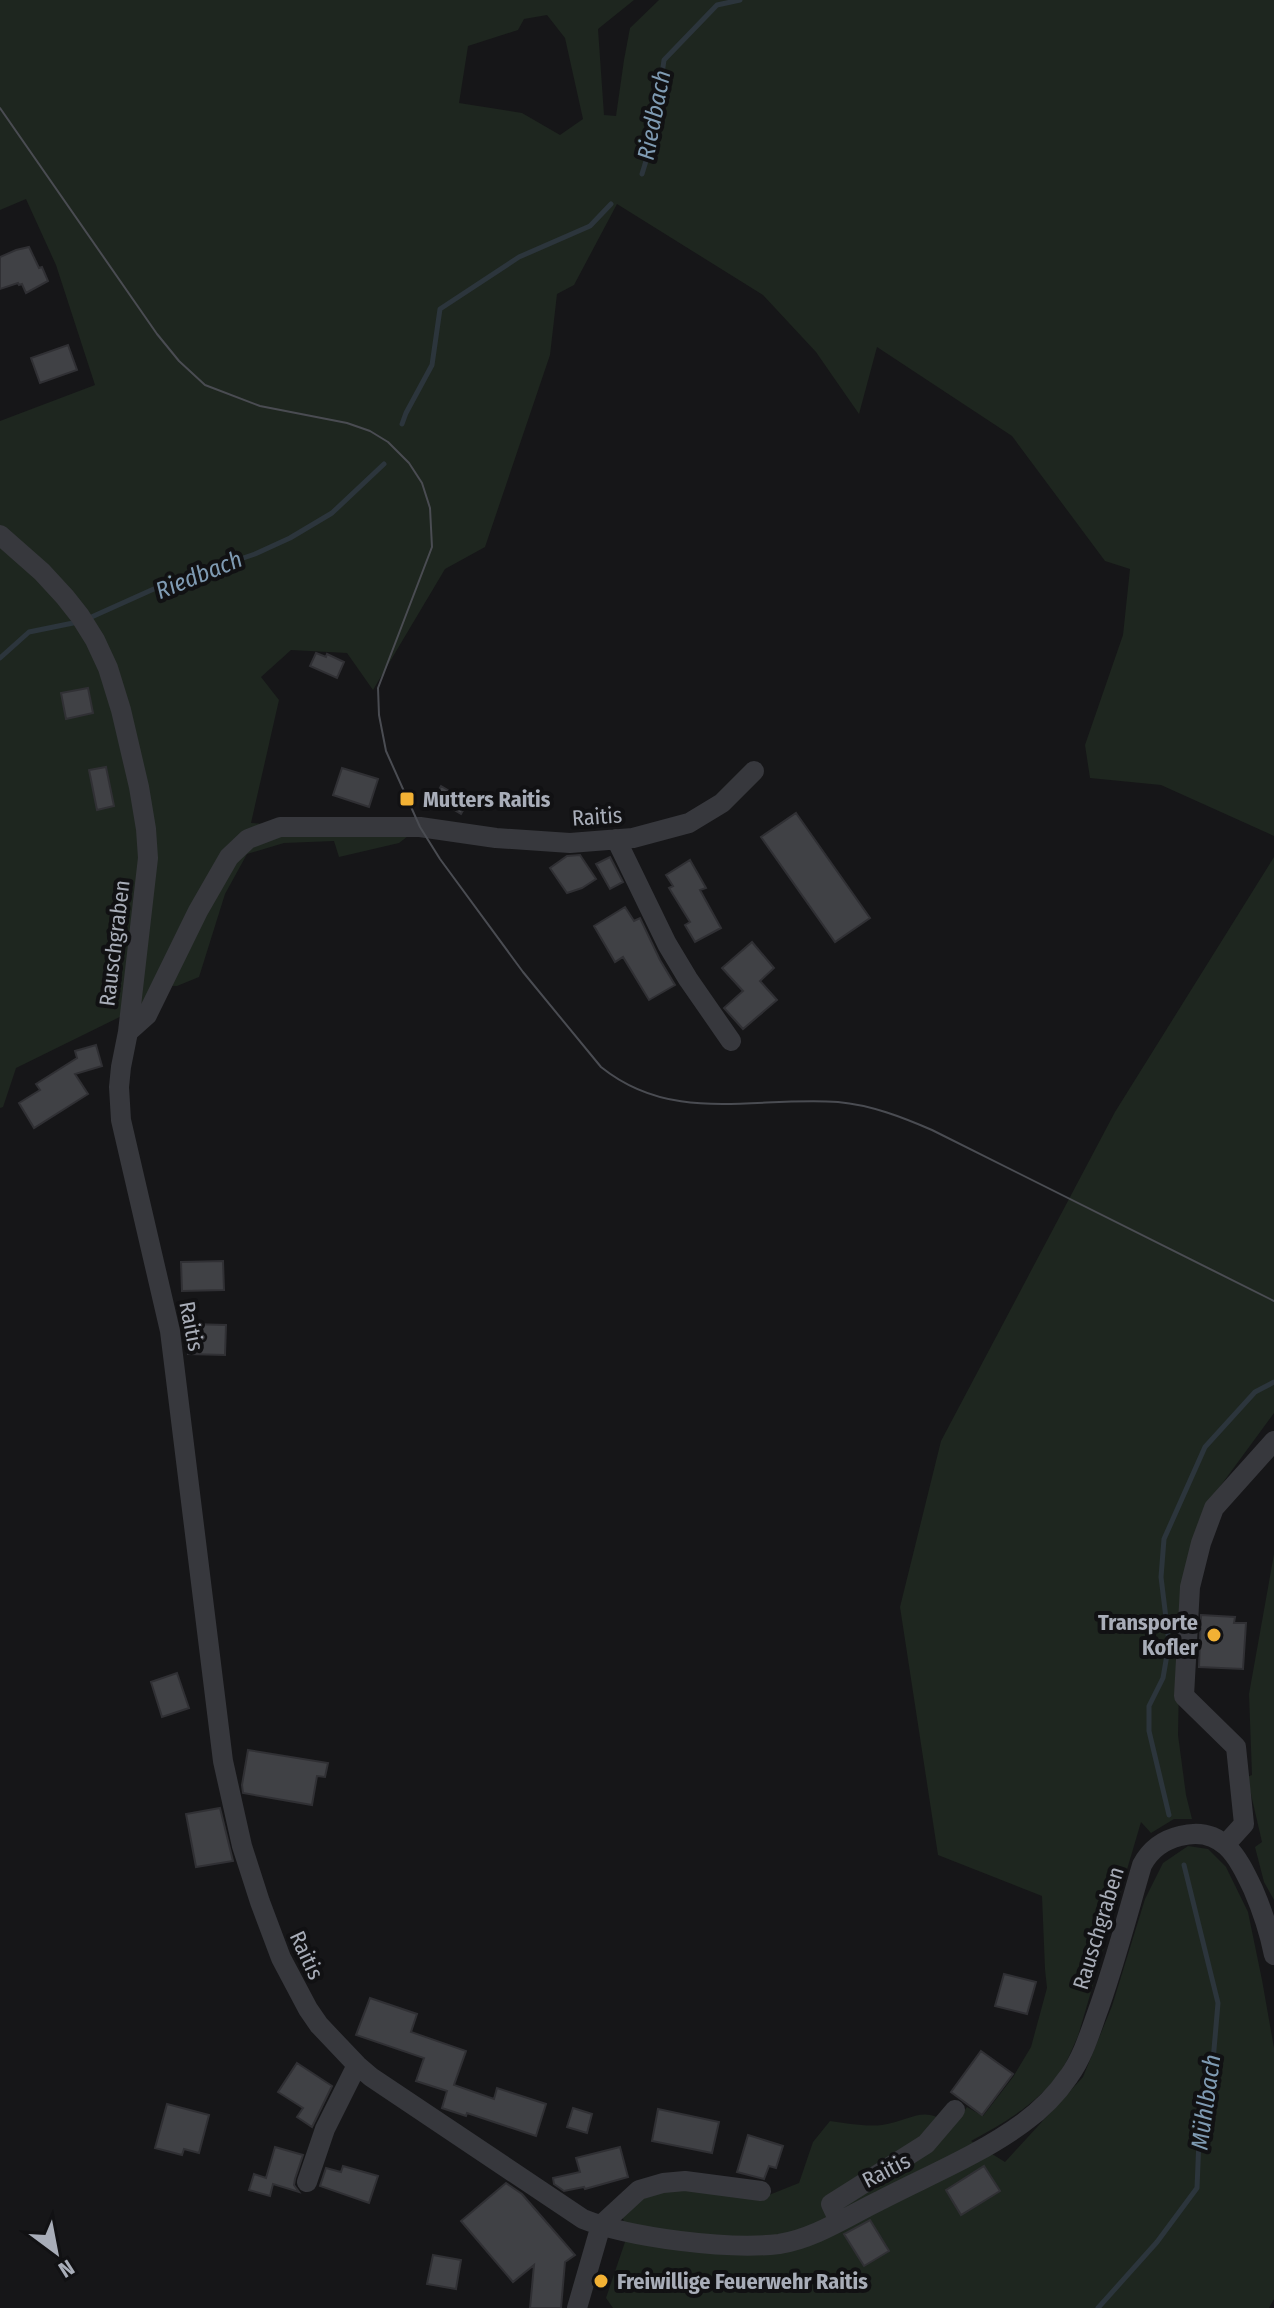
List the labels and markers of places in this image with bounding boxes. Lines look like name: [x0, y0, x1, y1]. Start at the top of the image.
place label: Mutters Raitis: [423, 786, 551, 813]
marker: Mutters Raitis: [398, 790, 416, 808]
place label: Transporte Kofler: [1098, 1609, 1199, 1661]
marker: Transporte Kofler: [1205, 1626, 1223, 1644]
place label: Freiwillige Feuerwehr Raitis: [617, 2268, 868, 2295]
marker: Freiwillige Feuerwehr Raitis: [592, 2272, 610, 2290]

